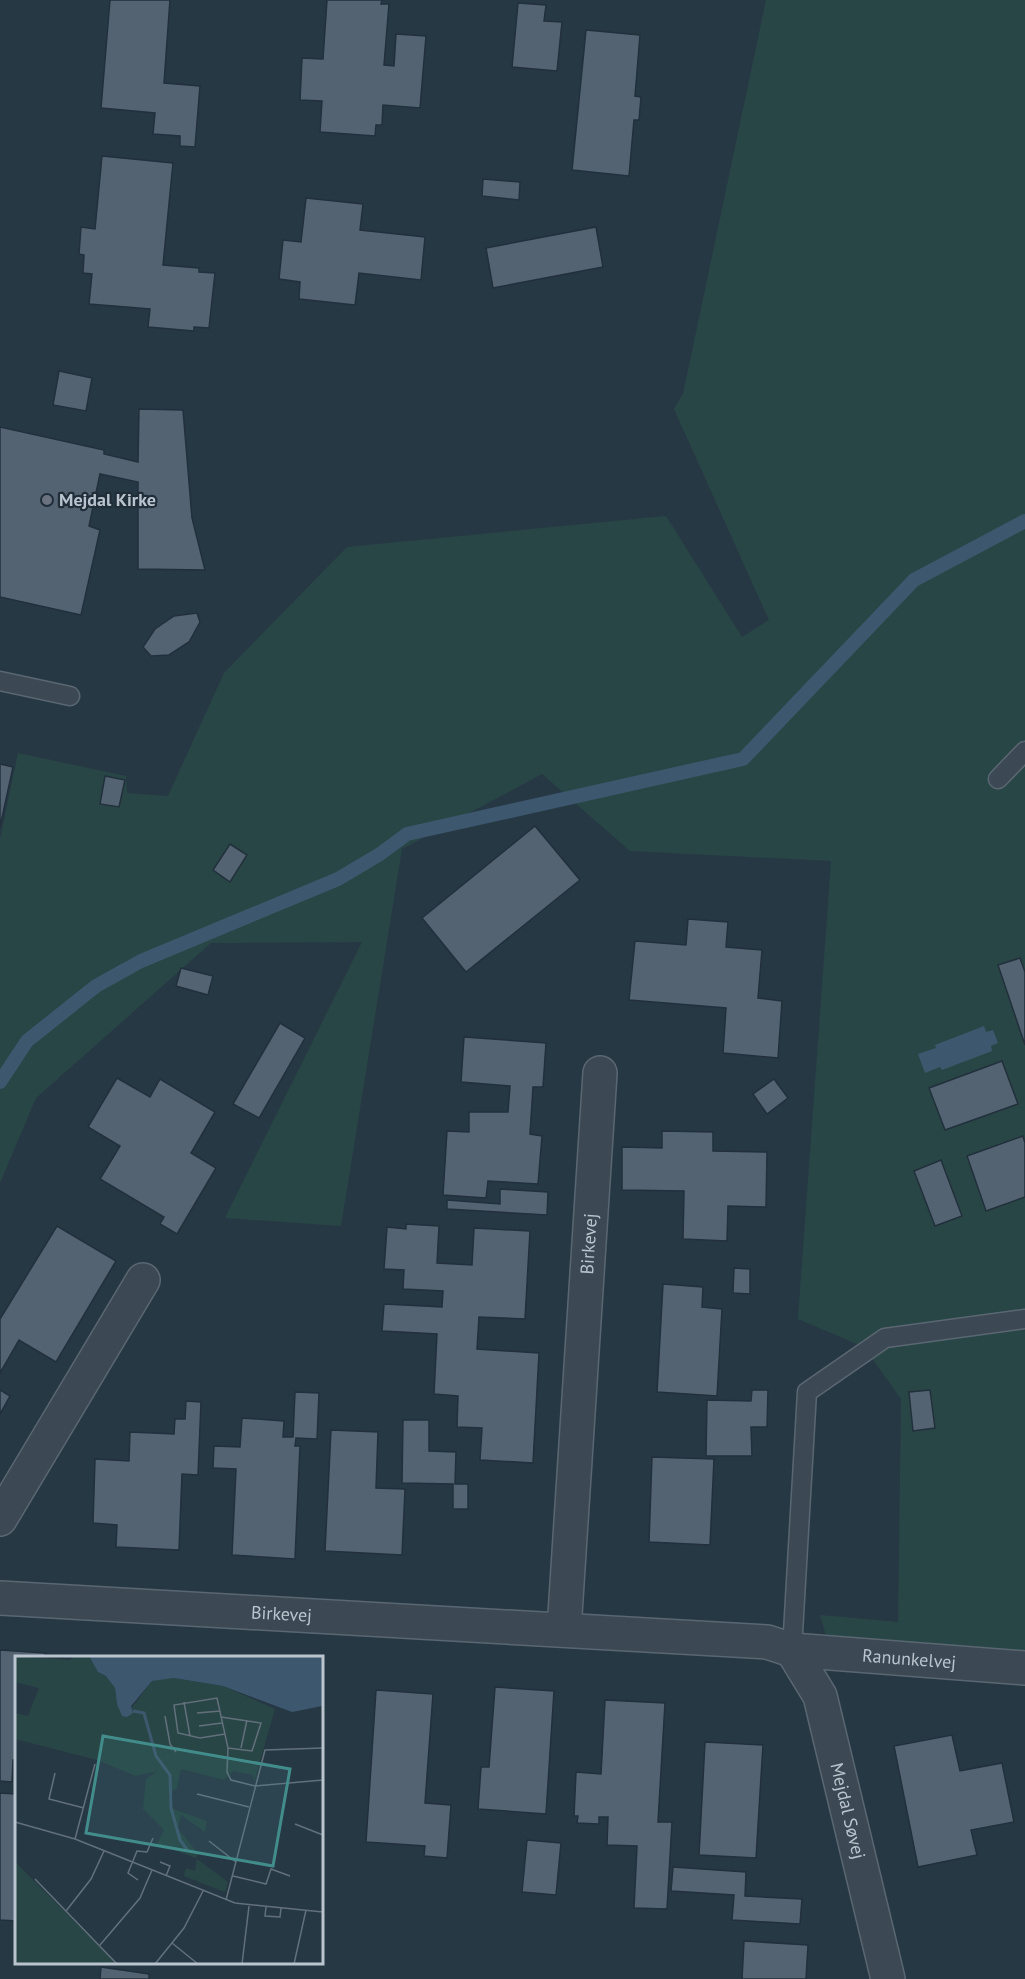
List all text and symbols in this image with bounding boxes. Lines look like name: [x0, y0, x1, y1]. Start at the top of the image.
place label: Mejdal Kirke: [59, 488, 156, 511]
marker: Mejdal Kirke: [40, 493, 54, 507]
street label: Birkevej: [575, 1213, 602, 1275]
street label: Birkevej: [250, 1600, 313, 1627]
street label: Ranunkelvej: [861, 1643, 957, 1674]
inset map: [15, 1656, 322, 1964]
street label: Mejdal Søvej: [825, 1760, 871, 1861]

